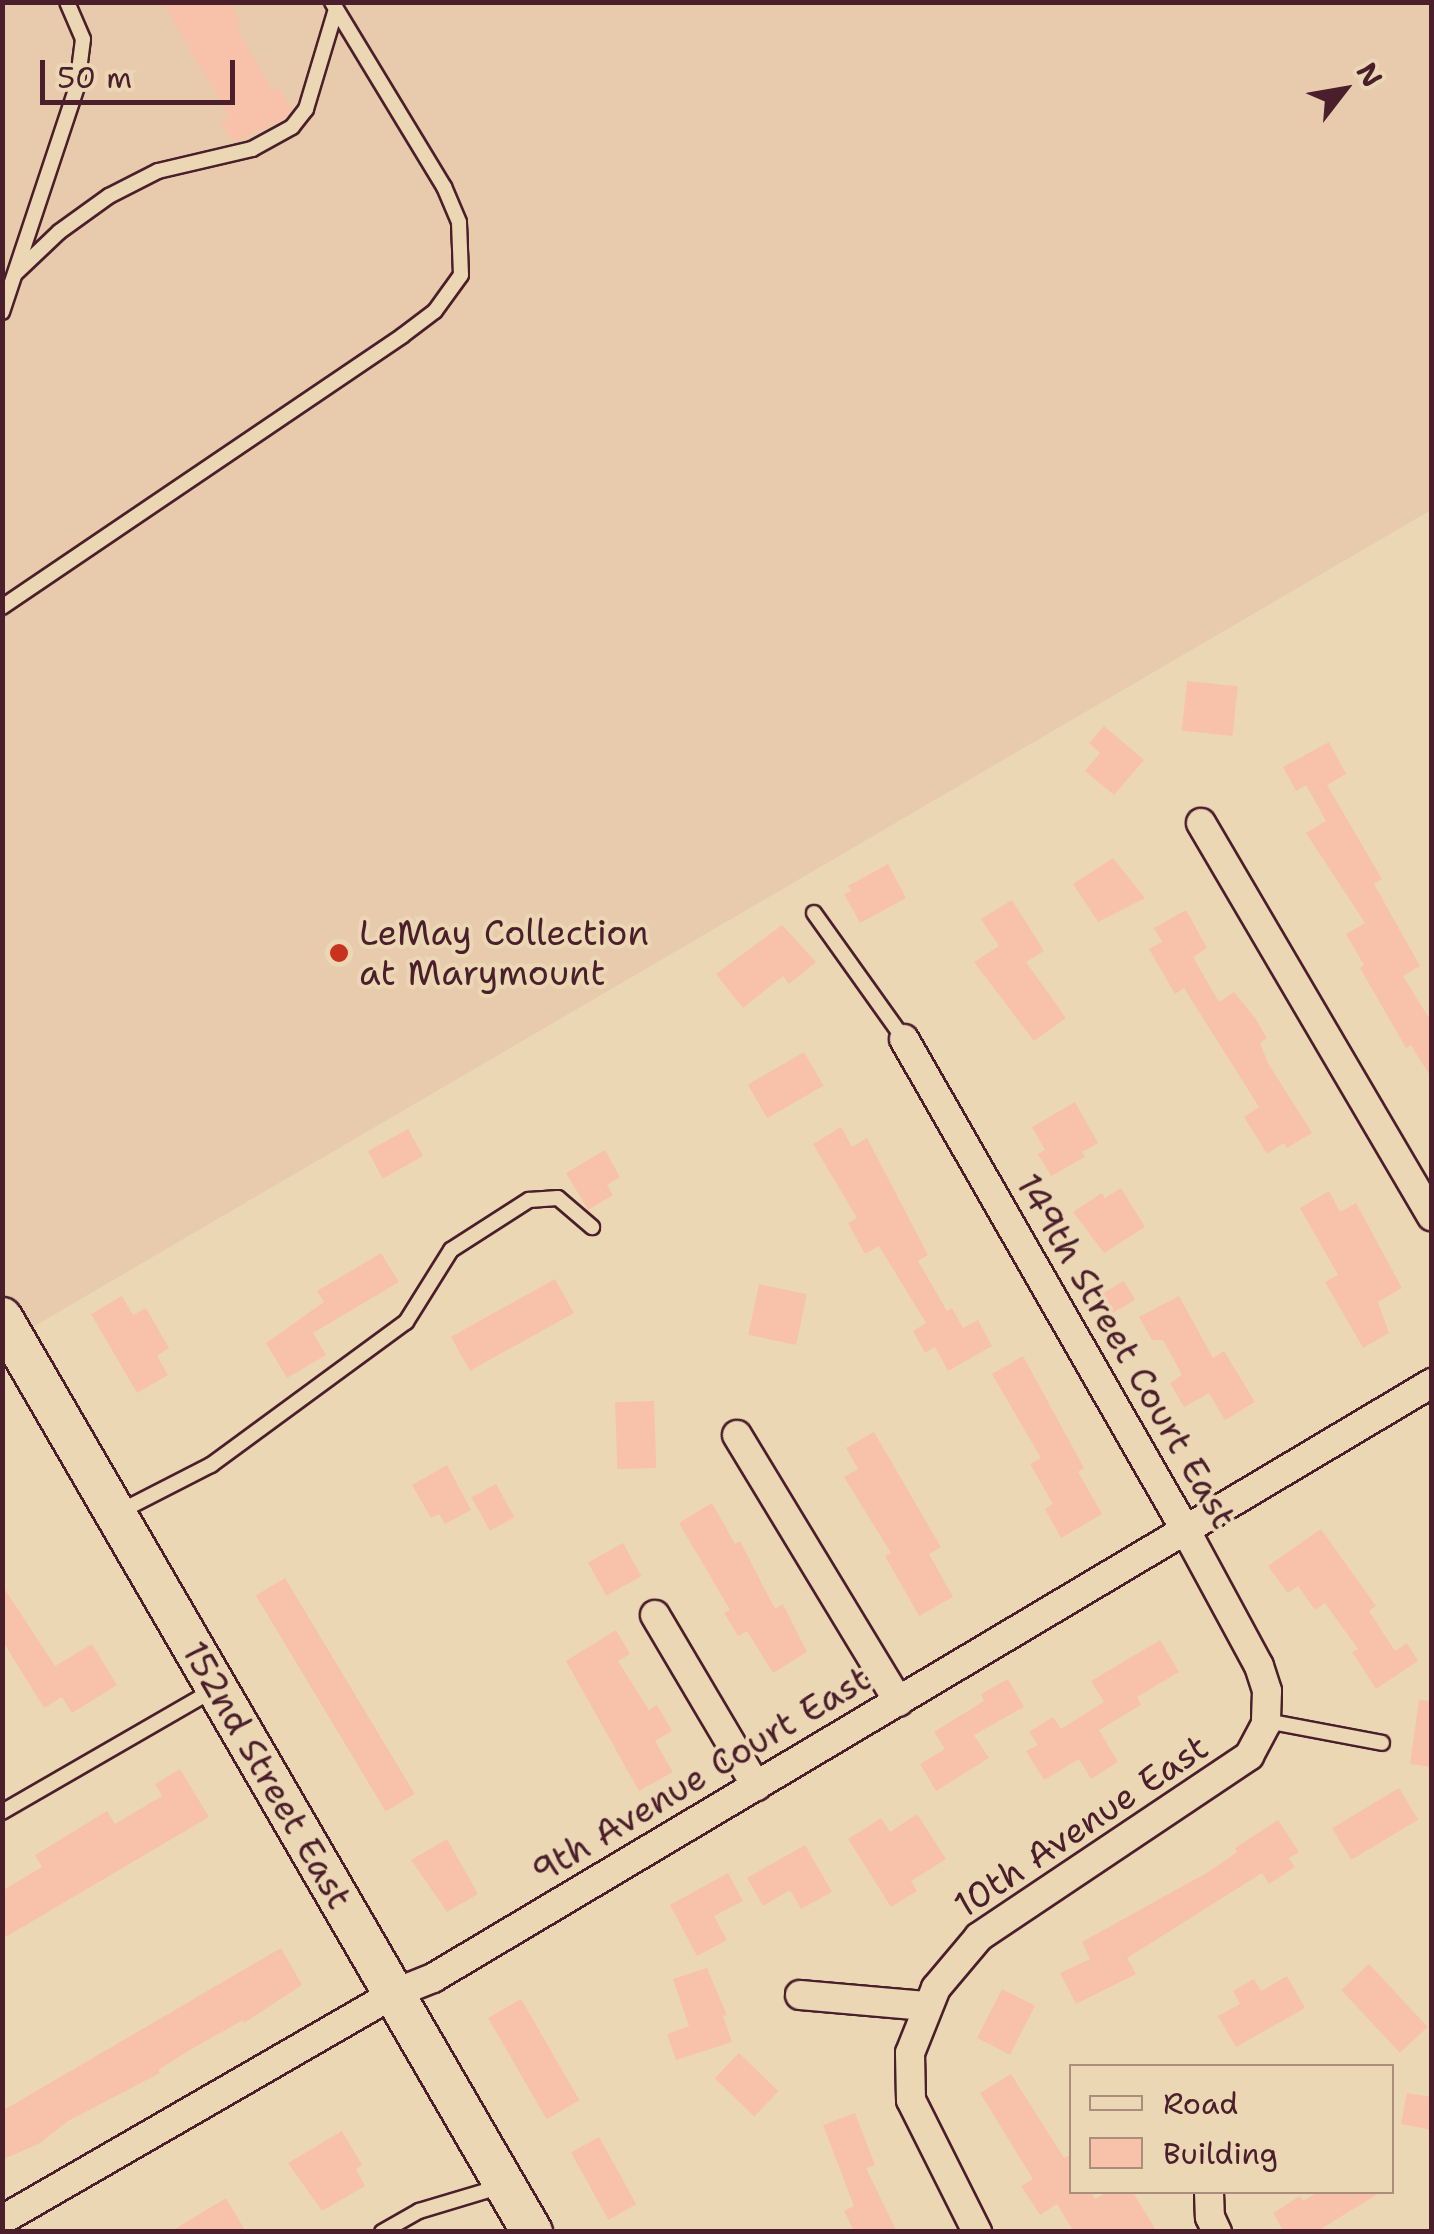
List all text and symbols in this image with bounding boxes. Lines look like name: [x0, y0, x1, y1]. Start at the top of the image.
scale bar: [45, 40, 240, 102]
north arrow: [1294, 40, 1394, 140]
text: N: [1348, 55, 1392, 94]
text: 50 m: [57, 57, 132, 98]
place label: LeMay Collection at Marymount: [359, 912, 649, 994]
marker: LeMay Collection at Marymount: [328, 942, 350, 964]
street label: 149th Street Court East: [1007, 1166, 1245, 1536]
street label: 152nd Street East: [173, 1634, 361, 1916]
street label: 9th Avenue Court East: [524, 1657, 878, 1893]
street label: 10th Avenue East: [946, 1726, 1216, 1926]
legend: [1069, 2064, 1394, 2194]
text: Road: [1163, 2083, 1238, 2124]
text: Building: [1163, 2133, 1278, 2174]

